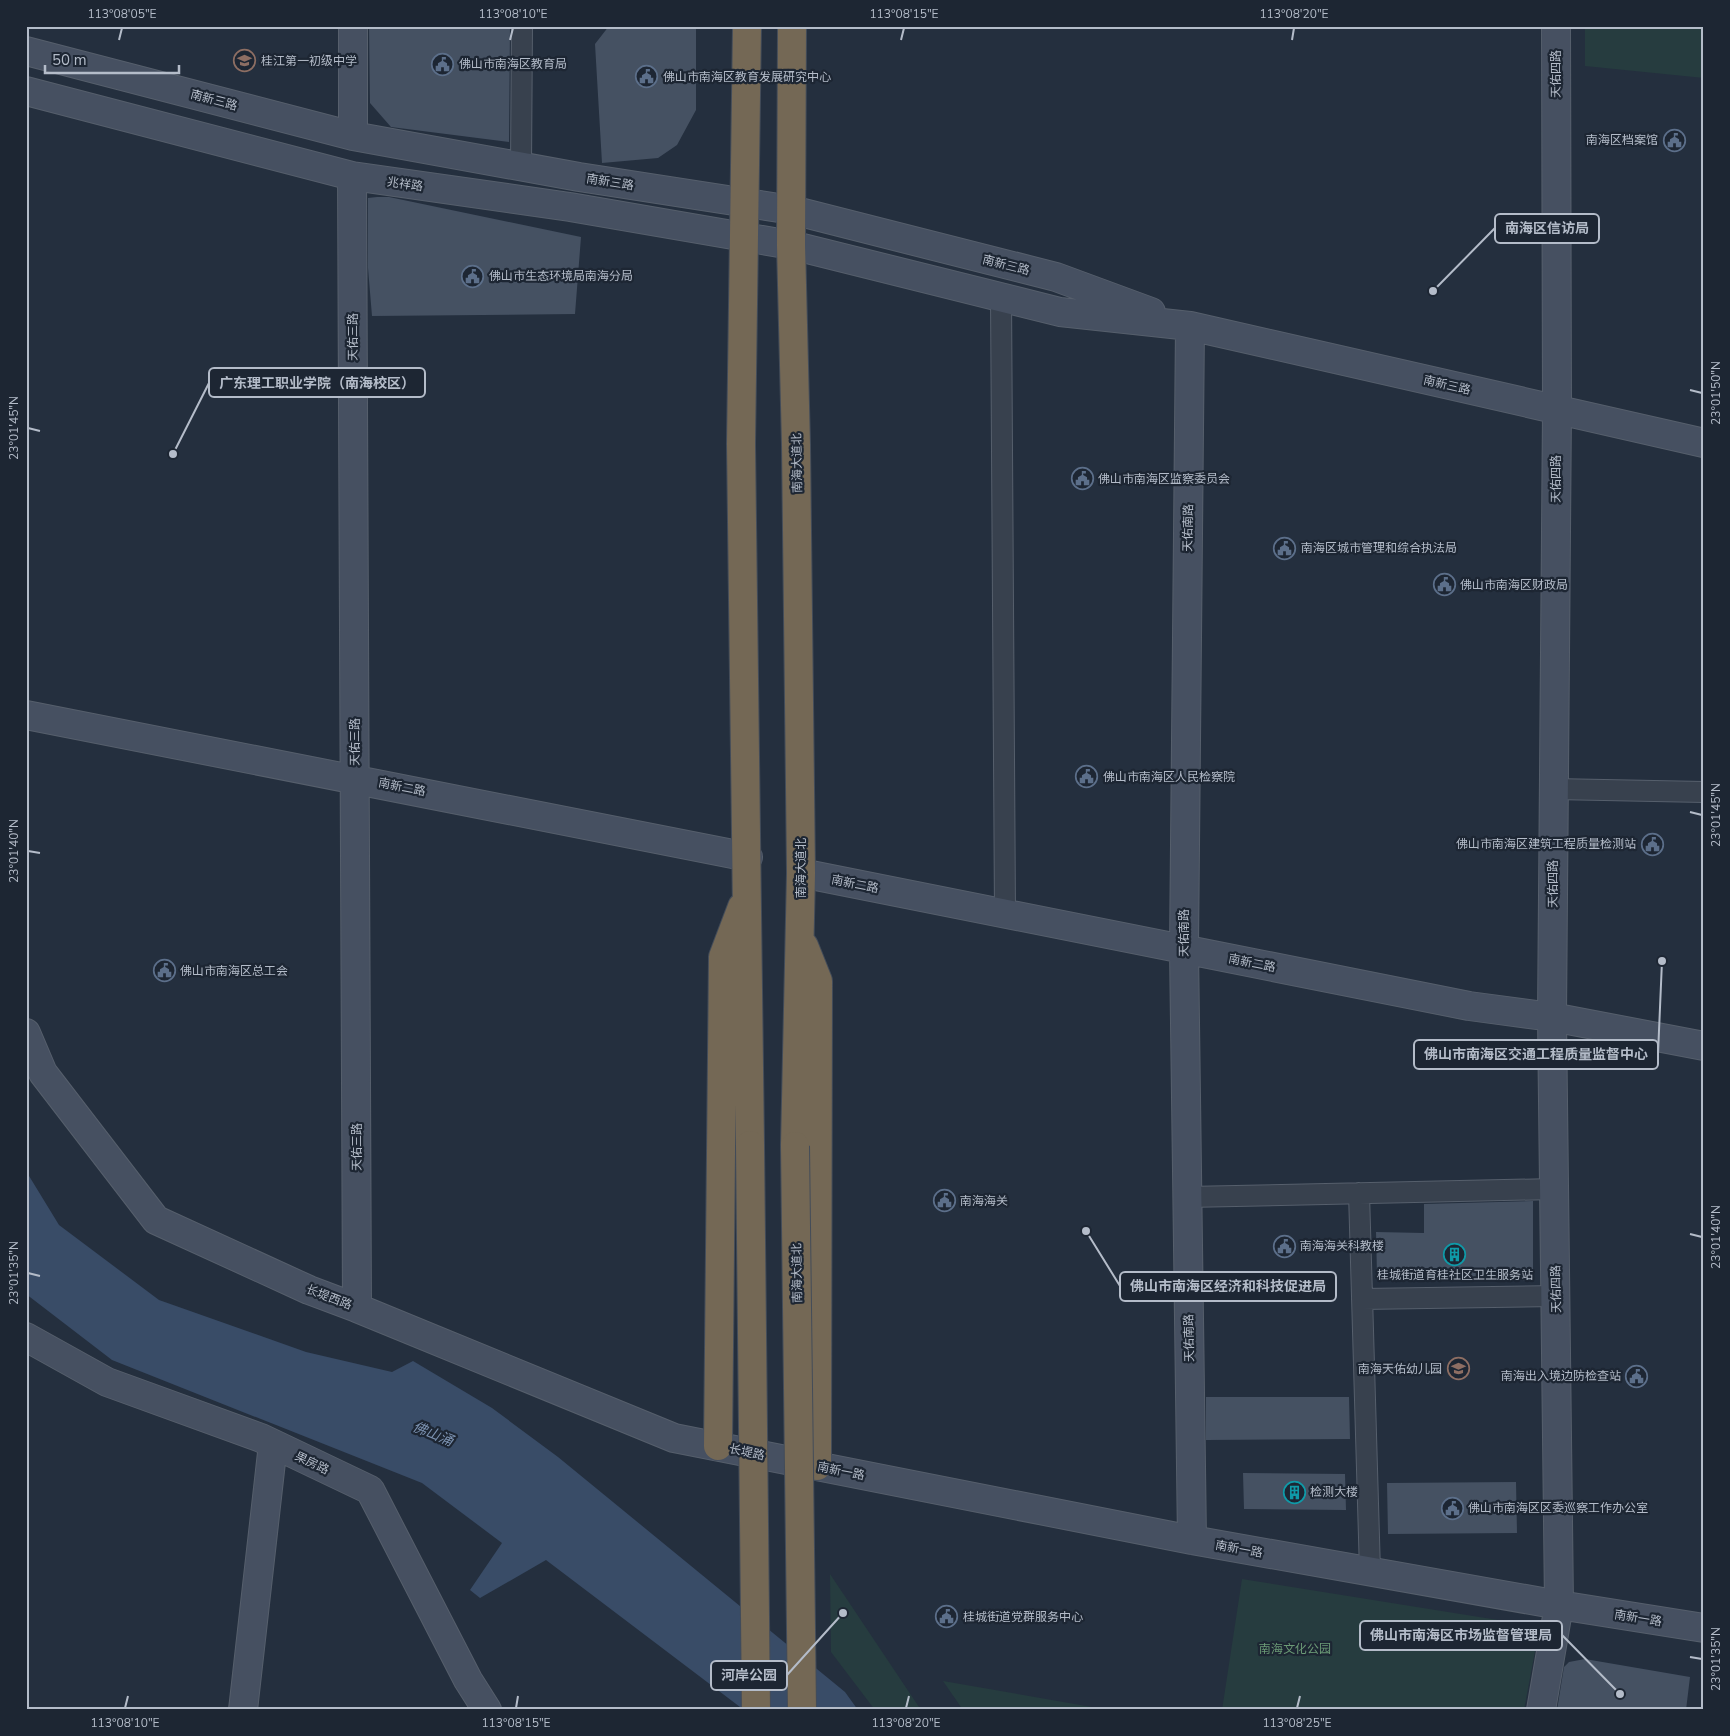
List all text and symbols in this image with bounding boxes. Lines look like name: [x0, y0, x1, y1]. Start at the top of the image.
text: 113°08'05"E: [87, 6, 157, 22]
text: 113°08'10"E: [478, 6, 548, 22]
text: 113°08'15"E: [869, 6, 939, 22]
text: 113°08'20"E: [1259, 6, 1329, 22]
scale bar: [45, 42, 179, 74]
school or university icon: 桂江第一初级中学: [233, 49, 257, 73]
text: 50 m: [52, 50, 87, 70]
street label: 天佑四路: [1548, 50, 1564, 98]
public building icon: 佛山市南海区教育局: [431, 52, 455, 76]
place label: 桂江第一初级中学: [261, 53, 357, 69]
place label: 佛山市南海区教育局: [459, 56, 567, 72]
public building icon: 佛山市南海区教育发展研究中心: [635, 65, 659, 89]
place label: 佛山市南海区教育发展研究中心: [663, 69, 831, 85]
street label: 南新三路: [189, 86, 239, 114]
public building icon: 南海区档案馆: [1662, 128, 1686, 152]
place label: 南海区档案馆: [1586, 132, 1658, 148]
street label: 南新三路: [585, 170, 635, 194]
street label: 兆祥路: [386, 174, 424, 194]
callout: 南海区信访局: [1495, 214, 1599, 243]
text: 南海区信访局: [1505, 219, 1589, 238]
street label: 南新三路: [981, 251, 1031, 279]
public building icon: 佛山市生态环境局南海分局: [461, 264, 485, 288]
place label: 佛山市生态环境局南海分局: [489, 268, 633, 284]
street label: 天佑三路: [345, 313, 361, 361]
text: 23°01'50"N: [1708, 361, 1724, 425]
callout: 广东理工职业学院（南海校区）: [209, 368, 425, 397]
street label: 南新三路: [1422, 372, 1472, 398]
text: 广东理工职业学院（南海校区）: [219, 374, 415, 393]
text: 23°01'45"N: [6, 396, 22, 460]
street label: 南海大道北: [788, 433, 806, 493]
street label: 天佑四路: [1548, 455, 1564, 503]
public building icon: 佛山市南海区监察委员会: [1070, 467, 1094, 491]
place label: 佛山市南海区监察委员会: [1098, 471, 1230, 487]
street label: 天佑南路: [1180, 504, 1196, 552]
public building icon: 南海区城市管理和综合执法局: [1273, 536, 1297, 560]
place label: 南海区城市管理和综合执法局: [1301, 540, 1457, 556]
public building icon: 佛山市南海区财政局: [1432, 573, 1456, 597]
place label: 佛山市南海区财政局: [1460, 577, 1568, 593]
street label: 天佑三路: [347, 718, 363, 766]
public building icon: 佛山市南海区人民检察院: [1075, 765, 1099, 789]
place label: 佛山市南海区人民检察院: [1103, 769, 1235, 785]
street label: 南新二路: [377, 775, 427, 799]
text: 23°01'45"N: [1708, 783, 1724, 847]
text: 23°01'40"N: [6, 819, 22, 883]
public building icon: 佛山市南海区建筑工程质量检测站: [1640, 832, 1664, 856]
place label: 佛山市南海区建筑工程质量检测站: [1456, 836, 1636, 852]
street label: 南海大道北: [793, 838, 809, 898]
street label: 天佑四路: [1545, 860, 1561, 908]
street label: 南新二路: [830, 872, 880, 896]
street label: 天佑南路: [1176, 909, 1192, 957]
street label: 南新二路: [1227, 951, 1277, 975]
public building icon: 佛山市南海区总工会: [152, 959, 176, 983]
place label: 佛山市南海区总工会: [180, 963, 288, 979]
callout: 佛山市南海区交通工程质量监督中心: [1414, 1040, 1658, 1069]
text: 佛山市南海区交通工程质量监督中心: [1424, 1045, 1648, 1064]
street label: 天佑三路: [349, 1123, 365, 1171]
public building icon: 南海海关: [932, 1189, 956, 1213]
place label: 南海海关: [960, 1193, 1008, 1209]
text: 23°01'40"N: [1708, 1205, 1724, 1269]
public building icon: 南海海关科教楼: [1272, 1234, 1296, 1258]
place label: 南海海关科教楼: [1300, 1238, 1384, 1254]
text: 23°01'35"N: [6, 1241, 22, 1305]
building icon: 桂城街道育桂社区卫生服务站: [1443, 1242, 1467, 1266]
street label: 南海大道北: [788, 1243, 806, 1303]
street label: 天佑四路: [1548, 1265, 1564, 1313]
place label: 桂城街道育桂社区卫生服务站: [1377, 1267, 1533, 1283]
callout: 佛山市南海区经济和科技促进局: [1120, 1272, 1336, 1301]
text: 佛山市南海区经济和科技促进局: [1130, 1277, 1326, 1296]
street label: 长堤西路: [304, 1281, 354, 1313]
street label: 天佑南路: [1181, 1314, 1197, 1362]
school or university icon: 南海天佑幼儿园: [1446, 1357, 1470, 1381]
place label: 南海天佑幼儿园: [1358, 1361, 1442, 1377]
public building icon: 南海出入境边防检查站: [1625, 1364, 1649, 1388]
place label: 南海出入境边防检查站: [1501, 1368, 1621, 1384]
water label: 佛山涌: [410, 1417, 458, 1451]
street label: 长堤路: [728, 1440, 766, 1464]
street label: 果房路: [292, 1448, 332, 1478]
street label: 南新一路: [816, 1459, 866, 1483]
building icon: 检测大楼: [1282, 1480, 1306, 1504]
place label: 检测大楼: [1310, 1484, 1358, 1500]
public building icon: 佛山市南海区区委巡察工作办公室: [1440, 1496, 1464, 1520]
place label: 佛山市南海区区委巡察工作办公室: [1468, 1500, 1648, 1516]
street label: 南新一路: [1214, 1537, 1264, 1561]
public building icon: 桂城街道党群服务中心: [935, 1605, 959, 1629]
street label: 南新一路: [1613, 1606, 1663, 1630]
place label: 桂城街道党群服务中心: [963, 1609, 1083, 1625]
callout: 佛山市南海区市场监督管理局: [1360, 1621, 1562, 1650]
text: 佛山市南海区市场监督管理局: [1370, 1626, 1552, 1645]
text: 23°01'35"N: [1708, 1627, 1724, 1691]
park label: 南海文化公园: [1259, 1641, 1331, 1657]
callout: 河岸公园: [711, 1661, 787, 1690]
text: 河岸公园: [721, 1666, 777, 1685]
text: 113°08'10"E: [90, 1715, 160, 1731]
text: 113°08'15"E: [481, 1715, 551, 1731]
text: 113°08'20"E: [871, 1715, 941, 1731]
text: 113°08'25"E: [1262, 1715, 1332, 1731]

